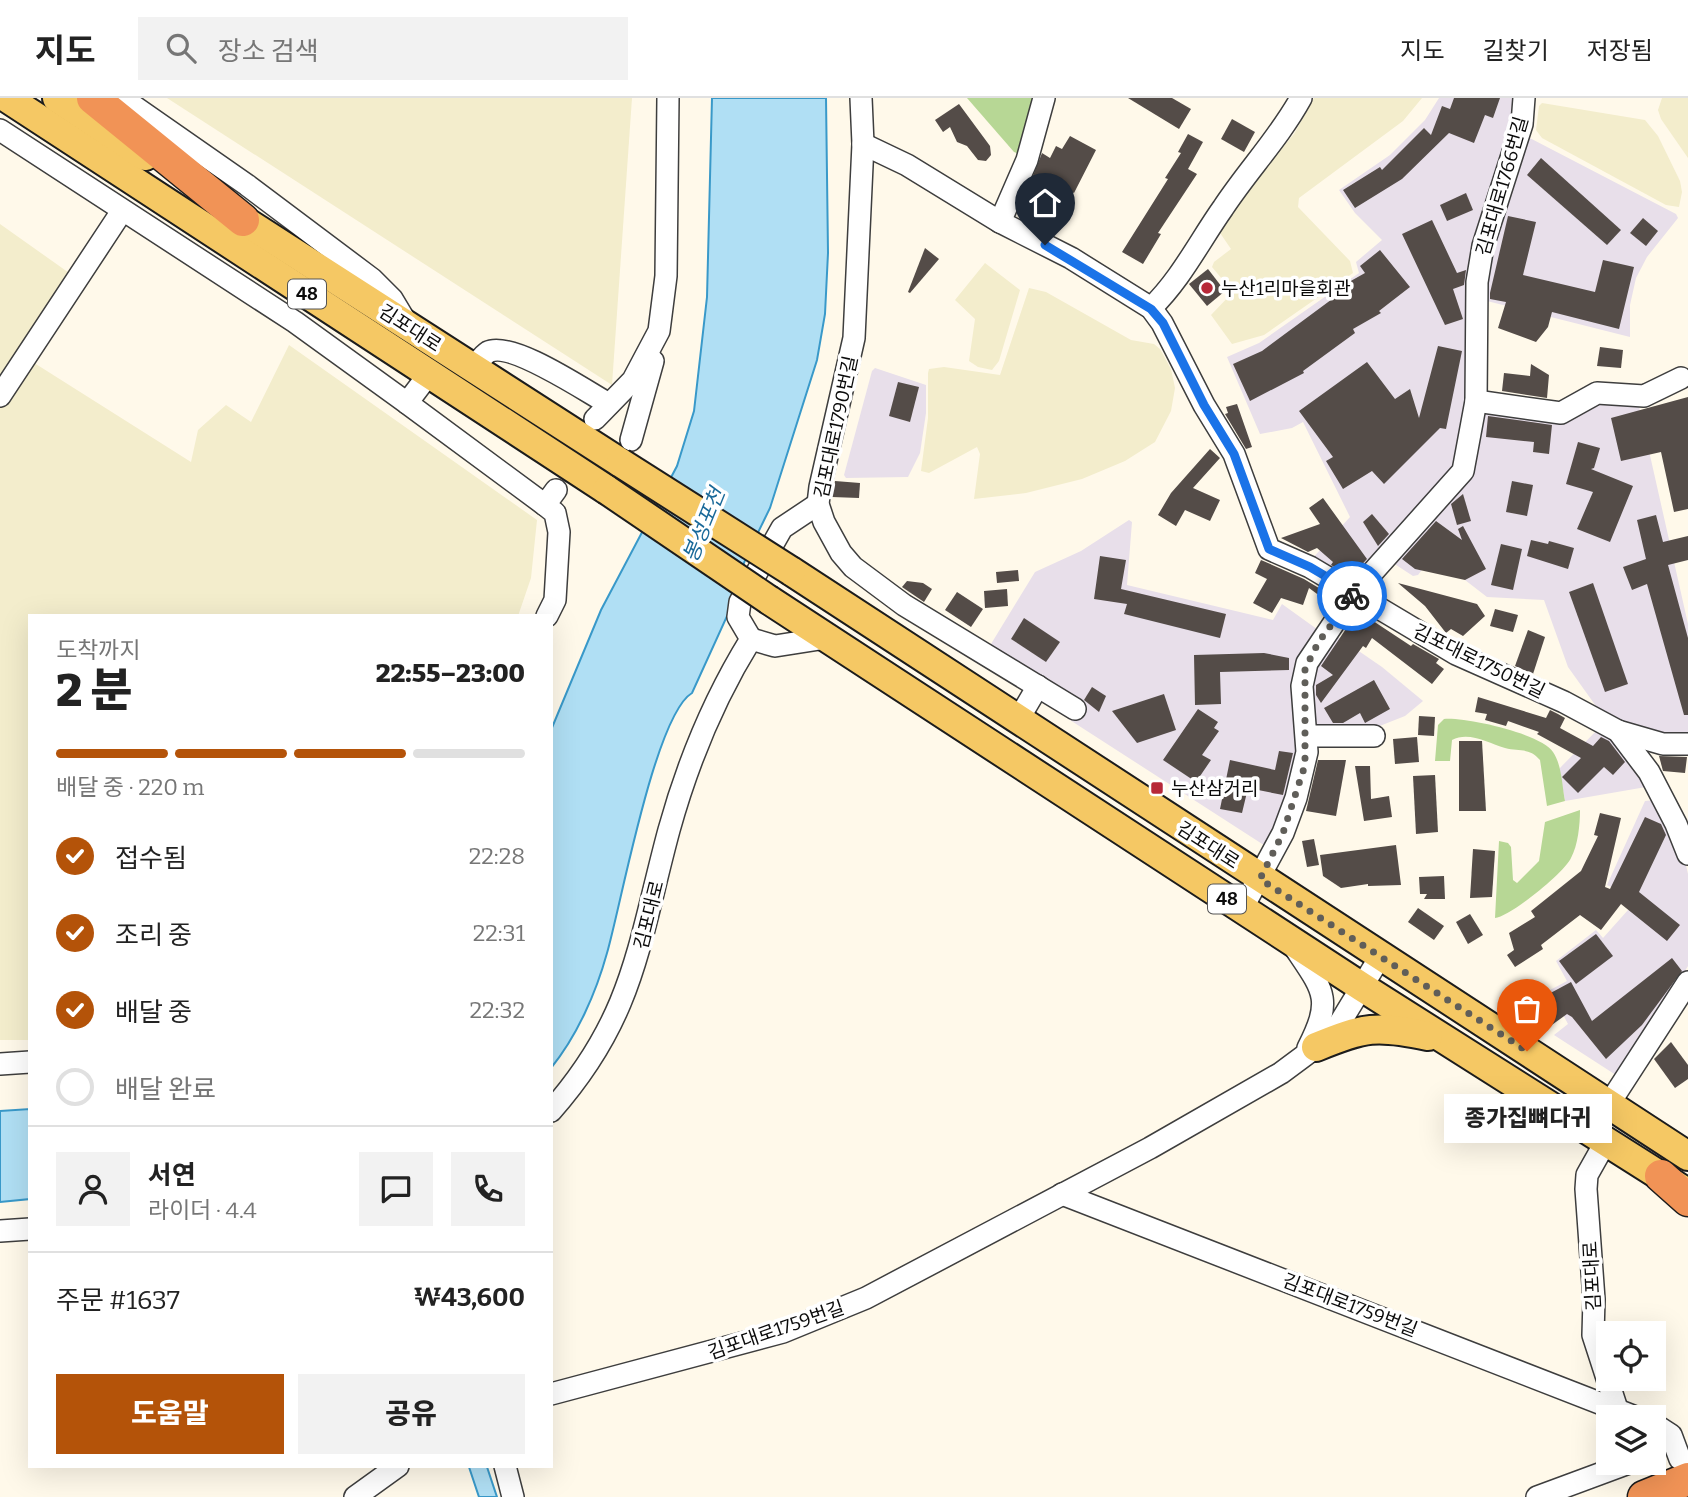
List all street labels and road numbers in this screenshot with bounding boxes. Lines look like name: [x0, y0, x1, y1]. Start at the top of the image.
street label: 김포대로1766번길: [1471, 114, 1533, 258]
road number: 48: [288, 280, 326, 308]
street label: 김포대로: [374, 299, 446, 357]
street label: 김포대로1790번길: [810, 354, 862, 500]
street label: 김포대로1750번길: [1409, 619, 1549, 703]
street label: 김포대로: [1172, 816, 1244, 874]
street label: 김포대로: [629, 878, 669, 952]
road number: 48: [1208, 884, 1246, 914]
street label: 김포대로: [1579, 1240, 1605, 1312]
street label: 김포대로1759번길: [1279, 1269, 1421, 1341]
street label: 김포대로1759번길: [705, 1296, 847, 1364]

